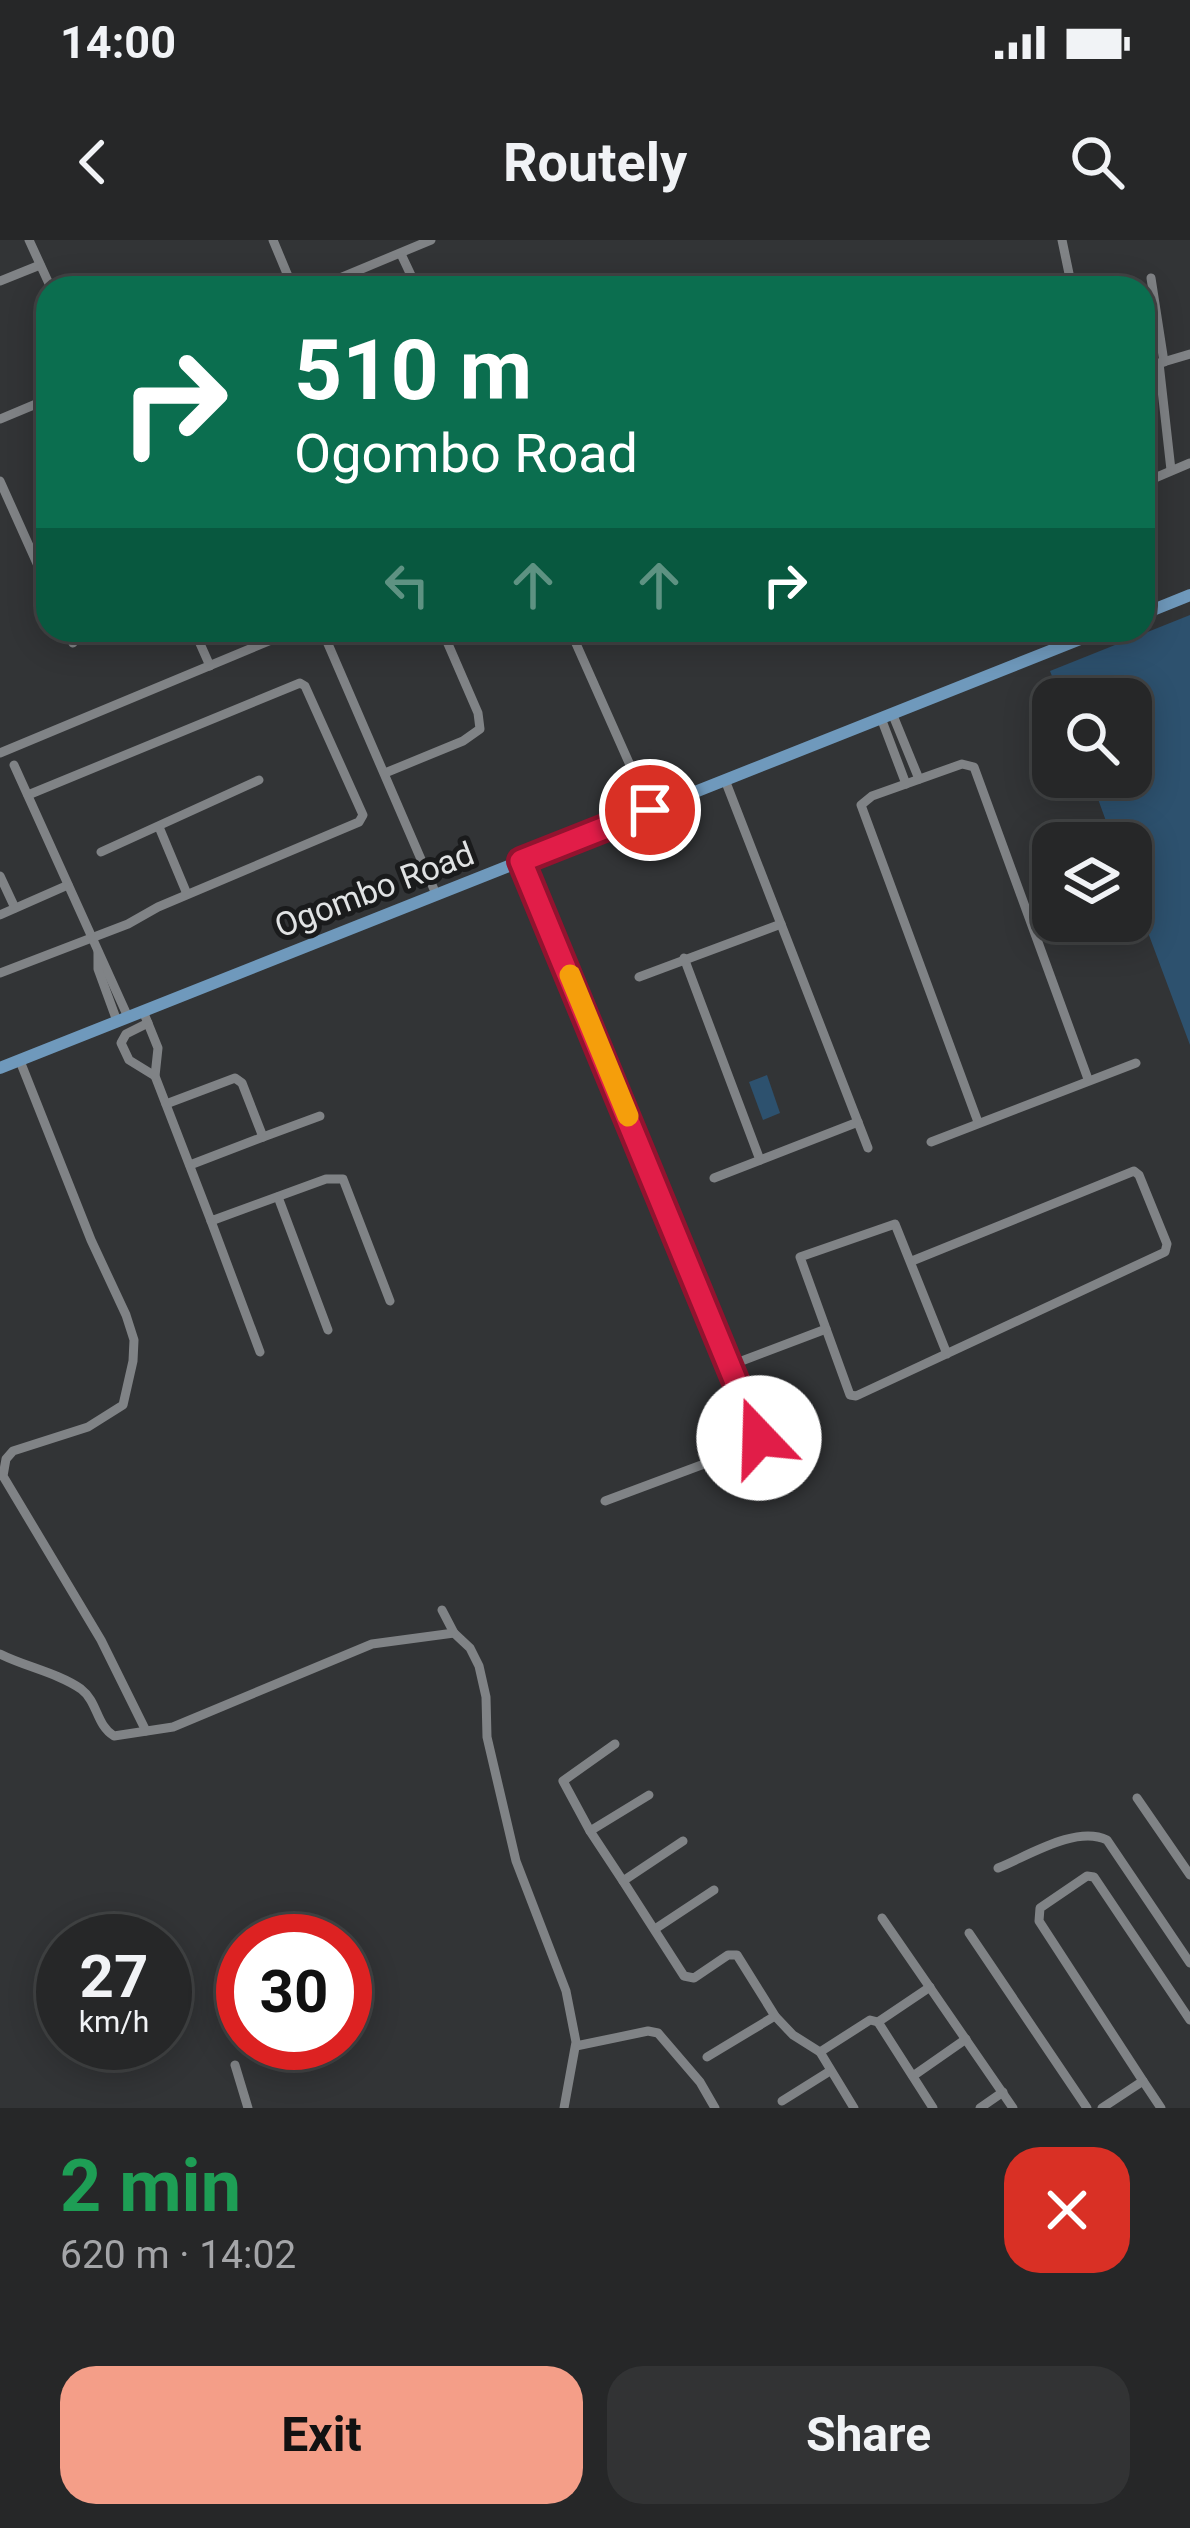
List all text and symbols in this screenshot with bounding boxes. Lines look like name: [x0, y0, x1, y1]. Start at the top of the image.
text: 14:00: [60, 16, 176, 69]
icon: back: [60, 129, 126, 195]
icon: search: [1064, 129, 1130, 195]
text: Routely: [503, 131, 687, 194]
text: 510 m: [294, 321, 532, 420]
icon: right: [96, 324, 252, 480]
text: Ogombo Road: [294, 422, 638, 485]
icon: left: [374, 552, 440, 618]
icon: ahead: [500, 552, 566, 618]
icon: ahead: [626, 552, 692, 618]
icon: right: [752, 552, 818, 618]
map controls: [1032, 678, 1152, 942]
button: search: [1032, 678, 1152, 798]
pin: [599, 759, 701, 861]
icon: arrive: [617, 777, 683, 843]
button: layers: [1032, 822, 1152, 942]
street label: Ogombo Road: [269, 834, 479, 945]
position arrow: [696, 1375, 822, 1501]
speed limit sign: 30: [216, 1914, 372, 2070]
text: 27: [80, 1941, 148, 2012]
text: km/h: [79, 2004, 149, 2039]
text: 2 min: [60, 2144, 241, 2229]
button: close: [1004, 2147, 1130, 2273]
text: 620 m · 14:02: [60, 2232, 296, 2278]
button: Exit: [60, 2366, 583, 2504]
button: Share: [607, 2366, 1130, 2504]

